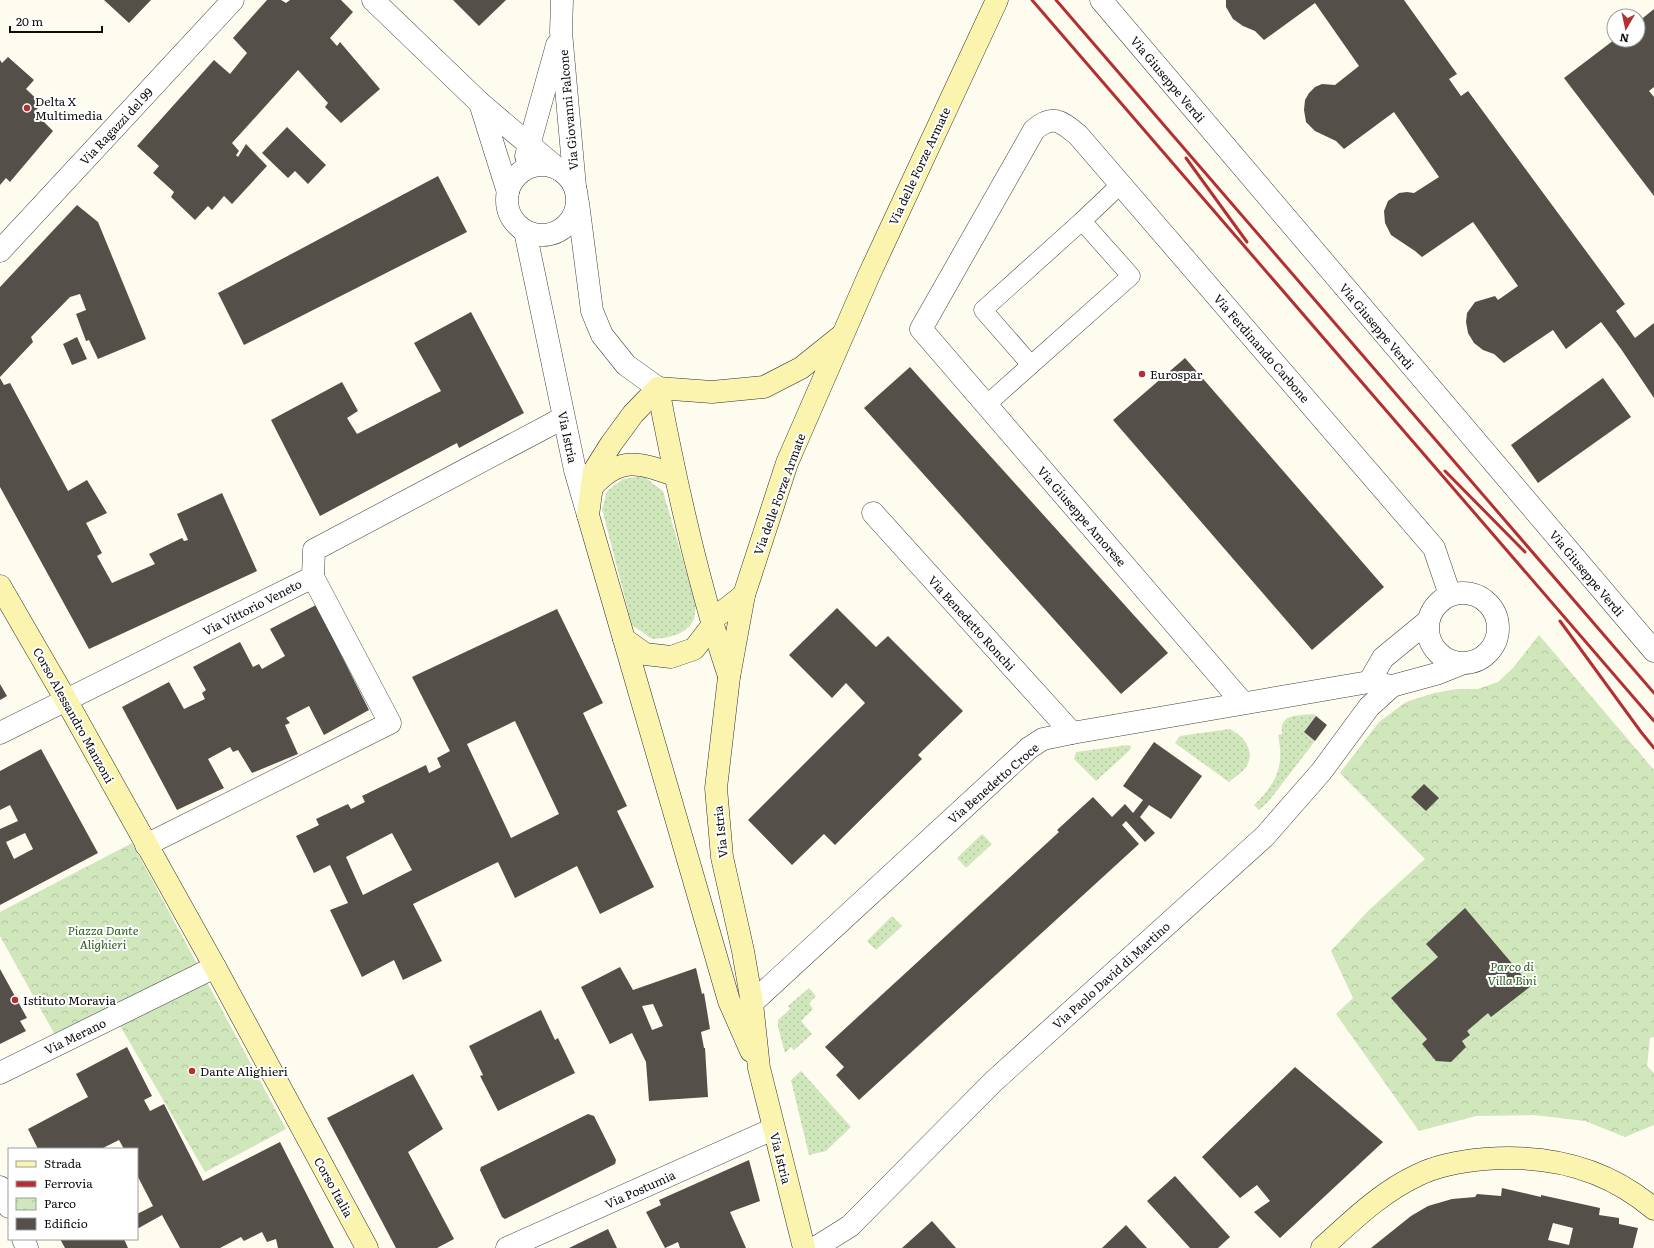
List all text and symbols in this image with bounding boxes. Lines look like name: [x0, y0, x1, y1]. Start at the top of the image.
scale bar: [10, 8, 102, 34]
north arrow: [1606, 8, 1646, 48]
text: 20 m: [16, 12, 43, 30]
text: N: [1618, 30, 1630, 47]
street label: Via Giuseppe Verdi: [1126, 32, 1210, 126]
street label: Via Giovanni Falcone: [554, 49, 582, 171]
street label: Via Ragazzi del 99: [75, 83, 157, 169]
place label: Delta X Multimedia: [35, 92, 103, 124]
marker: Delta X Multimedia: [22, 103, 32, 113]
street label: Via delle Forze Armate: [884, 104, 954, 228]
street label: Via Giuseppe Verdi: [1335, 279, 1419, 373]
street label: Via Ferdinando Carbone: [1210, 290, 1314, 406]
place label: Eurospar: [1150, 365, 1203, 383]
marker: Eurospar: [1137, 369, 1147, 379]
street label: Via Istria: [554, 409, 582, 465]
street label: Via delle Forze Armate: [749, 431, 809, 557]
street label: Via Giuseppe Amorese: [1033, 462, 1131, 570]
street label: Via Giuseppe Verdi: [1545, 526, 1629, 620]
street label: Via Benedetto Ronchi: [924, 571, 1020, 675]
street label: Via Vittorio Veneto: [199, 574, 305, 640]
street label: Corso Alessandro Manzoni: [29, 644, 119, 786]
street label: Via Benedetto Croce: [944, 738, 1042, 828]
street label: Via Istria: [708, 804, 732, 859]
street label: Via Paolo David di Martino: [1048, 917, 1174, 1033]
park label: Piazza Dante Alighieri: [68, 921, 139, 953]
park label: Parco di Villa Bini: [1487, 957, 1537, 989]
place label: Istituto Moravia: [23, 991, 116, 1009]
marker: Istituto Moravia: [10, 995, 20, 1005]
street label: Via Merano: [41, 1013, 109, 1059]
place label: Dante Alighieri: [200, 1062, 288, 1080]
marker: Dante Alighieri: [187, 1066, 197, 1076]
street label: Via Istria: [766, 1130, 796, 1186]
legend: [8, 1148, 138, 1240]
text: Strada: [44, 1154, 82, 1172]
street label: Corso Italia: [310, 1154, 358, 1221]
street label: Via Postumia: [602, 1165, 679, 1213]
text: Ferrovia: [44, 1174, 93, 1192]
text: Parco: [44, 1194, 76, 1212]
text: Edificio: [44, 1214, 88, 1232]

